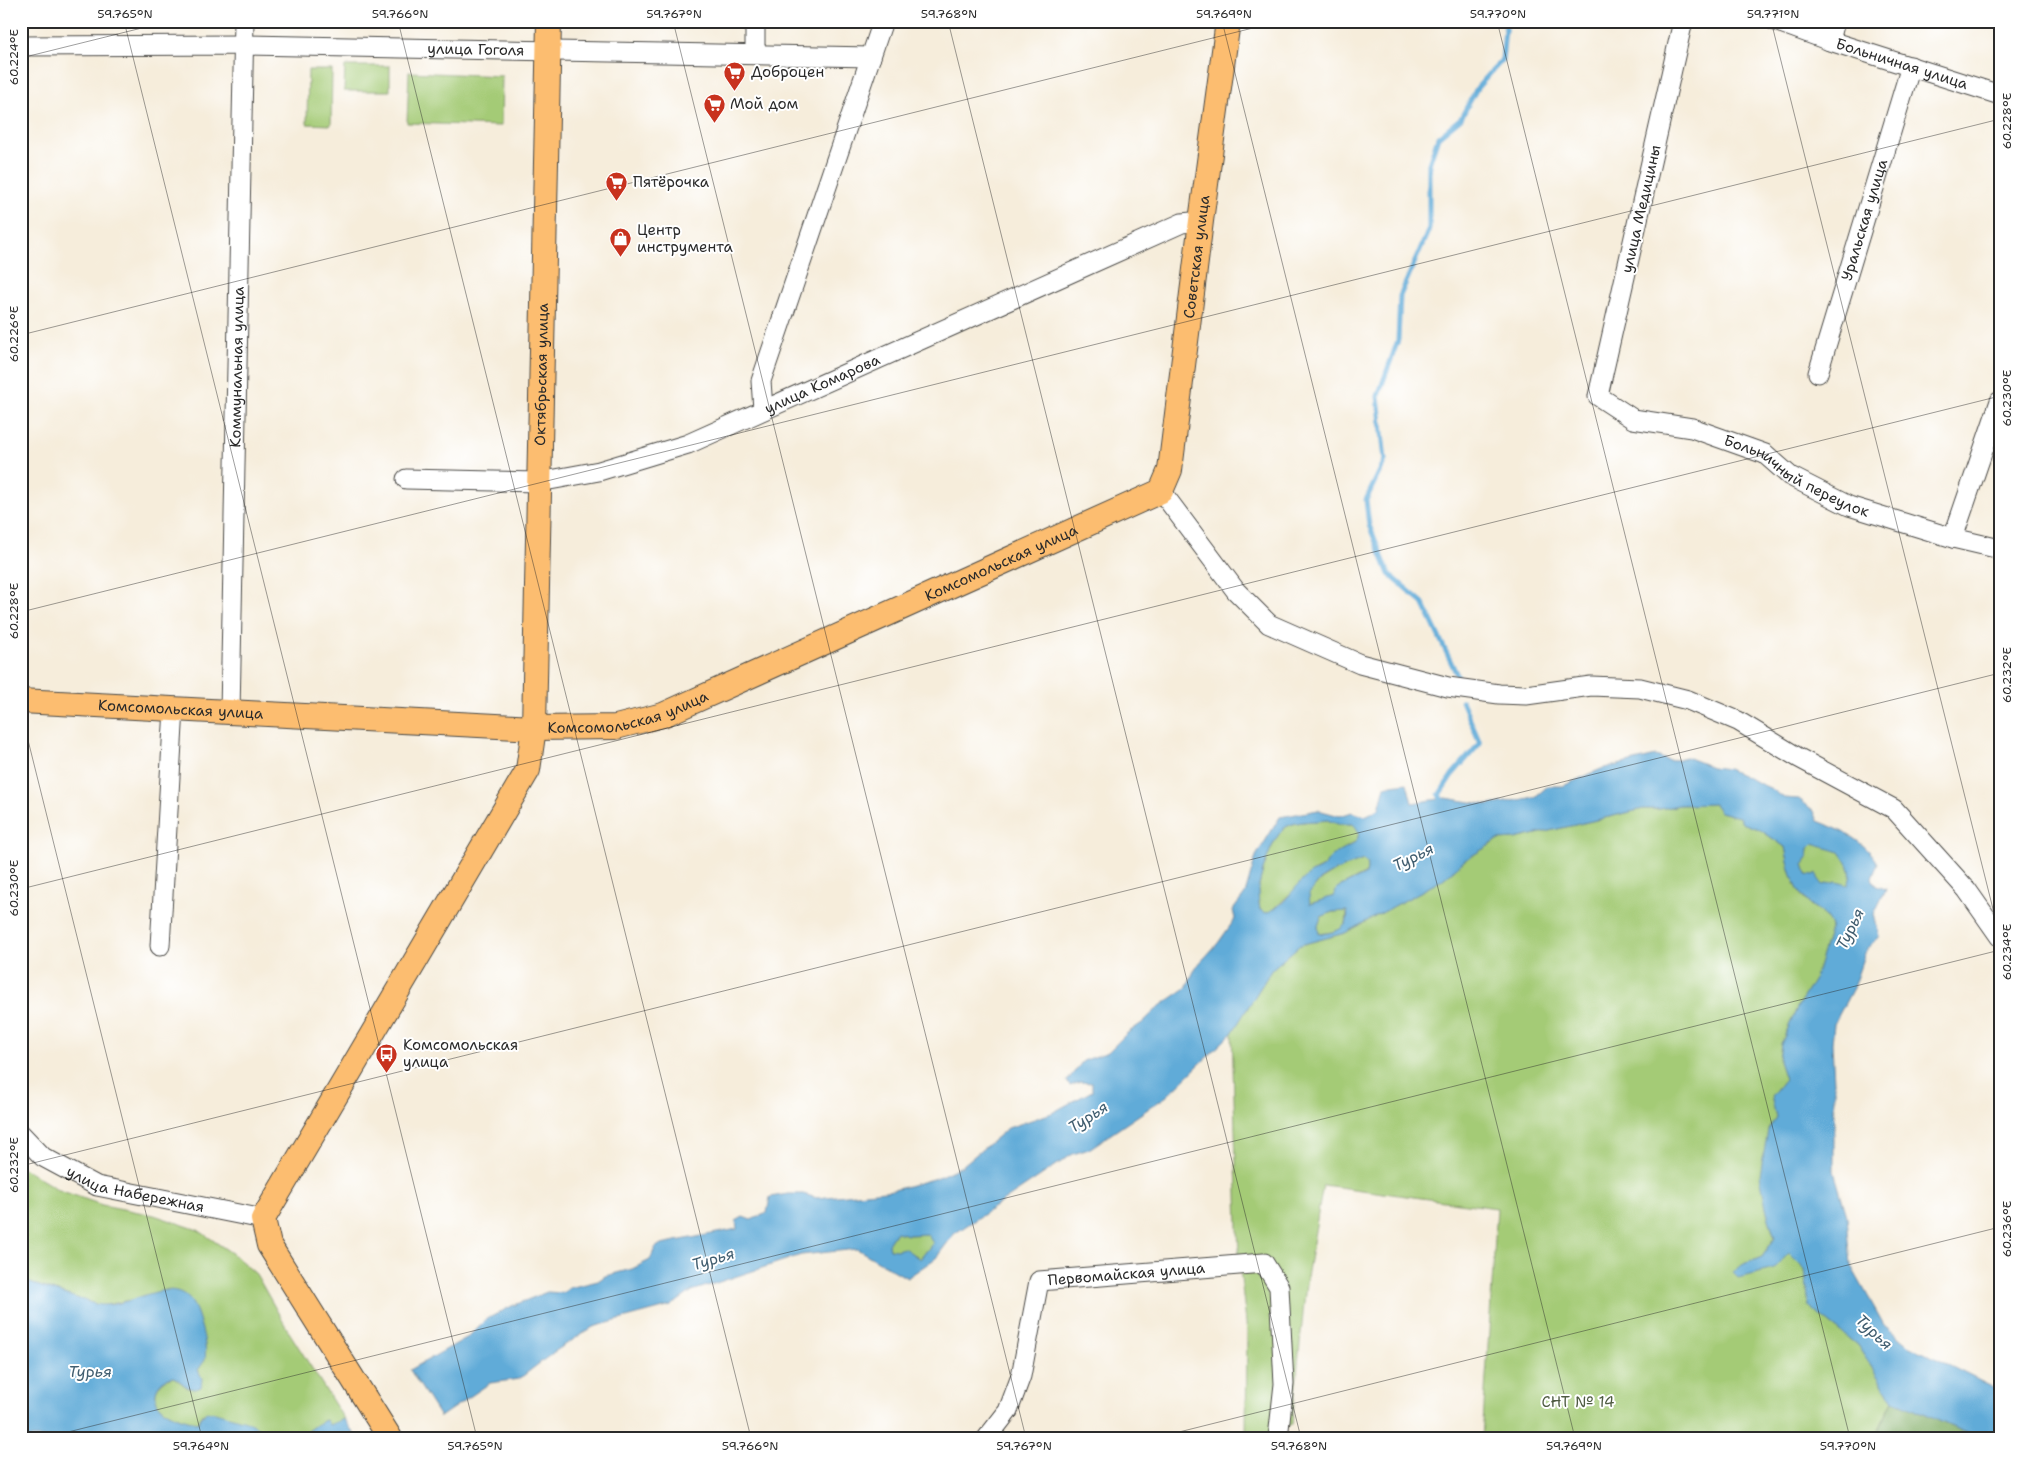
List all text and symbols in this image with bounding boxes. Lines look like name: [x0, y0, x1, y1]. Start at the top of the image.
text: 59.765°N: [97, 6, 153, 22]
text: 59.766°N: [372, 6, 428, 22]
text: 59.767°N: [646, 6, 702, 22]
text: 59.768°N: [921, 6, 977, 22]
text: 59.769°N: [1196, 6, 1252, 22]
text: 59.770°N: [1470, 6, 1526, 22]
text: 59.771°N: [1747, 6, 1799, 22]
text: 60.224°E: [6, 29, 22, 85]
street label: Больничная улица: [1833, 33, 1971, 94]
street label: улица Гоголя: [427, 39, 525, 60]
supermarket icon: Доброцен: [723, 60, 747, 91]
place label: Доброцен: [751, 62, 824, 82]
supermarket icon: Мой дом: [702, 92, 726, 123]
text: 60.228°E: [1999, 93, 2015, 149]
place label: Мой дом: [730, 94, 799, 114]
street label: улица Медицины: [1617, 143, 1665, 275]
street label: Уральская улица: [1837, 156, 1892, 283]
supermarket icon: Пятёрочка: [605, 170, 629, 201]
place label: Пятёрочка: [633, 172, 710, 192]
street label: Советская улица: [1179, 193, 1214, 320]
place label: Центр инструмента: [637, 220, 733, 257]
shop icon: Центр инструмента: [609, 227, 633, 258]
street label: Коммунальная улица: [225, 286, 249, 448]
street label: Октябрьская улица: [530, 302, 553, 446]
text: 60.226°E: [6, 306, 22, 362]
street label: улица Комарова: [761, 349, 884, 419]
text: 60.230°E: [1999, 370, 2015, 426]
street label: Больничный переулок: [1721, 430, 1872, 522]
street label: Комсомольская улица: [922, 520, 1081, 606]
text: 60.228°E: [6, 583, 22, 639]
text: 60.232°E: [1999, 647, 2015, 703]
street label: Комсомольская улица: [547, 686, 712, 738]
street label: Комсомольская улица: [98, 695, 265, 724]
water label: Турья: [1389, 838, 1437, 876]
text: 60.230°E: [6, 860, 22, 916]
water label: Турья: [1831, 905, 1869, 953]
text: 60.234°E: [1999, 924, 2015, 980]
place label: Комсомольская улица: [403, 1035, 518, 1072]
bus stop icon: Комсомольская улица: [375, 1042, 399, 1073]
water label: Турья: [1064, 1096, 1112, 1138]
text: 60.232°E: [6, 1137, 22, 1193]
street label: улица Набережная: [63, 1161, 206, 1217]
text: 60.236°E: [1999, 1201, 2015, 1257]
water label: Турья: [689, 1243, 737, 1275]
street label: Первомайская улица: [1047, 1258, 1206, 1290]
water label: Турья: [1851, 1310, 1897, 1355]
water label: Турья: [68, 1361, 112, 1382]
park label: СНТ № 14: [1542, 1392, 1614, 1412]
text: 59.764°N: [173, 1438, 229, 1454]
text: 59.765°N: [447, 1438, 503, 1454]
text: 59.766°N: [722, 1438, 778, 1454]
text: 59.767°N: [996, 1438, 1052, 1454]
text: 59.768°N: [1271, 1438, 1327, 1454]
text: 59.769°N: [1546, 1438, 1602, 1454]
text: 59.770°N: [1820, 1438, 1876, 1454]

